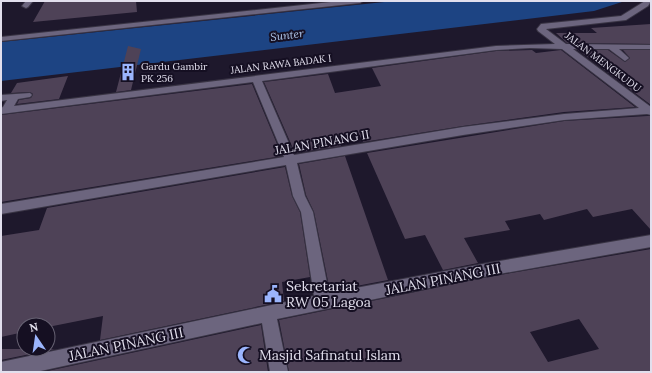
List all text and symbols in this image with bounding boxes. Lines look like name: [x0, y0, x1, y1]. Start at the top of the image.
water label: Sunter: [269, 26, 306, 44]
street label: JALAN MENGKUDU: [562, 29, 644, 95]
street label: JALAN RAWA BADAK I: [229, 51, 332, 77]
place label: Gardu Gambir PK 256: [141, 60, 208, 85]
building icon: Gardu Gambir PK 256: [118, 62, 138, 82]
street label: JALAN PINANG II: [272, 126, 371, 158]
street label: JALAN PINANG III: [383, 259, 502, 299]
place label: Sekretariat RW 05 Lagoa: [286, 277, 371, 311]
public building icon: Sekretariat RW 05 Lagoa: [263, 284, 283, 304]
north arrow: [16, 317, 56, 357]
text: N: [28, 319, 40, 335]
street label: JALAN PINANG III: [66, 323, 185, 365]
mosque icon: Masjid Safinatul Islam: [236, 345, 256, 365]
place label: Masjid Safinatul Islam: [259, 346, 401, 364]

